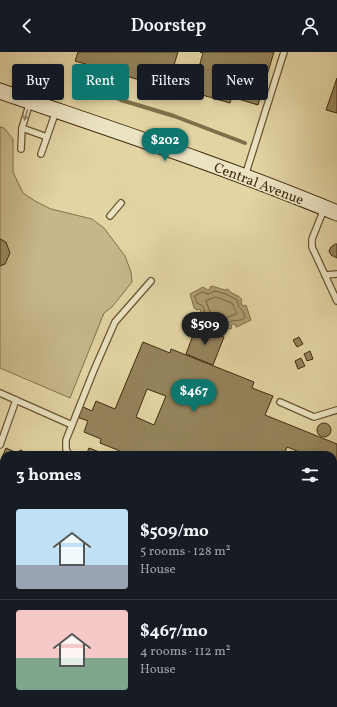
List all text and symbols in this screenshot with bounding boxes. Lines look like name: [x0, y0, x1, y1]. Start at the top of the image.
text: Doorstep: [131, 14, 206, 39]
icon: back: [16, 15, 38, 37]
icon: person: [299, 15, 321, 37]
chip: Buy: [12, 64, 64, 100]
chip: Rent: [72, 64, 129, 100]
chip: Filters: [137, 64, 204, 100]
chip: New: [212, 64, 268, 100]
one-way arrow: [23, 109, 29, 121]
pin: $202: [141, 128, 189, 162]
text: $202: [151, 132, 179, 150]
street label: Central Avenue: [211, 159, 306, 210]
pin: $509: [181, 312, 229, 346]
text: $509: [191, 316, 219, 334]
pin: $467: [170, 379, 218, 413]
text: $467: [180, 383, 208, 401]
text: 3 homes: [16, 464, 81, 487]
icon: filters: [299, 464, 321, 486]
text: $509/mo: [140, 520, 209, 543]
icon: home: [48, 525, 96, 573]
text: 5 rooms · 128 m²: [140, 543, 231, 561]
text: House: [140, 561, 176, 579]
text: $467/mo: [140, 620, 208, 643]
icon: home: [48, 626, 96, 674]
text: 4 rooms · 112 m²: [140, 643, 230, 661]
text: House: [140, 661, 176, 679]

